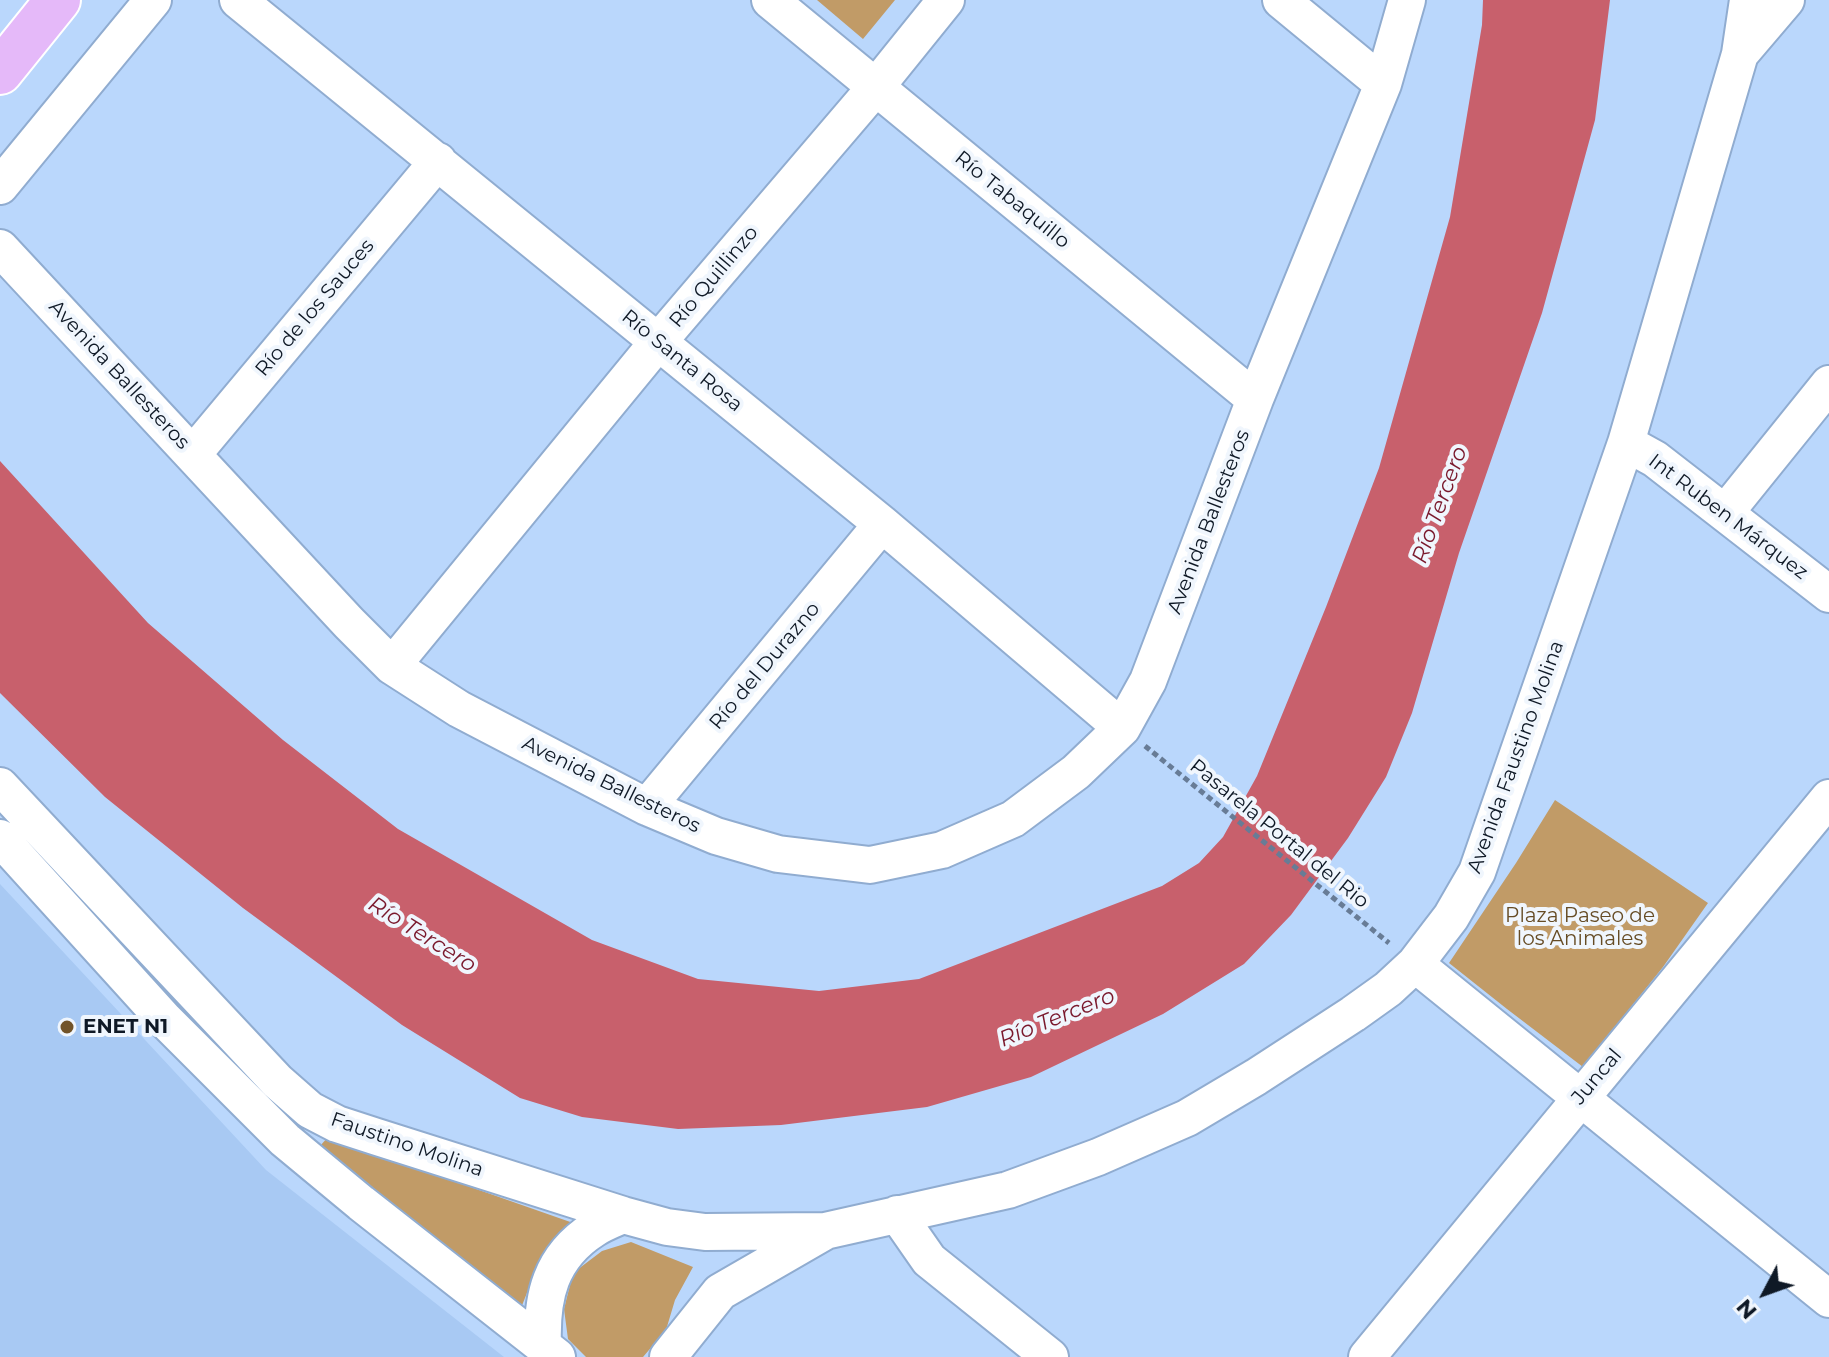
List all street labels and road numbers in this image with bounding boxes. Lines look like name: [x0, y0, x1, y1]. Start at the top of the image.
street label: Río Tabaquillo: [950, 146, 1074, 254]
street label: Río Quillinzo: [664, 221, 764, 333]
street label: Río de los Sauces: [251, 234, 379, 382]
street label: Avenida Ballesteros: [44, 295, 194, 455]
street label: Río Santa Rosa: [617, 305, 747, 417]
street label: Avenida Ballesteros: [1163, 427, 1255, 617]
street label: Int Ruben Márquez: [1644, 449, 1812, 585]
street label: Río del Durazno: [705, 597, 825, 735]
street label: Avenida Faustino Molina: [1463, 637, 1569, 877]
street label: Avenida Ballesteros: [518, 731, 704, 839]
street label: Pasarela Portal del Rio: [1185, 754, 1373, 914]
street label: Juncal: [1567, 1044, 1627, 1110]
street label: Faustino Molina: [328, 1108, 486, 1182]

